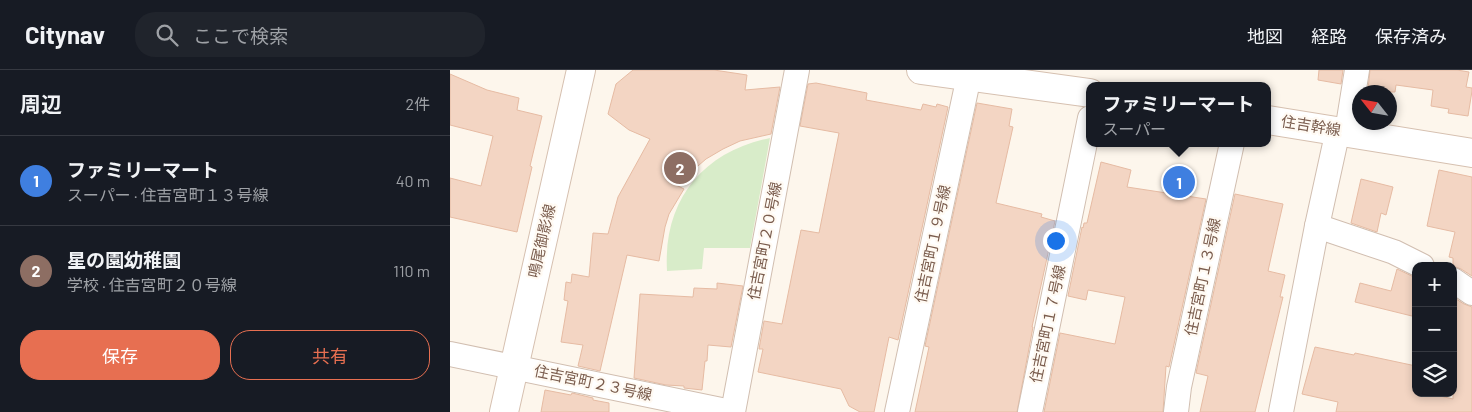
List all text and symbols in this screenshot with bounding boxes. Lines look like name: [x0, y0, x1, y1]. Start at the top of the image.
search box: [135, 12, 485, 57]
text: Citynav: [25, 20, 105, 49]
icon: search: [153, 21, 181, 49]
text: ここで検索: [193, 24, 288, 47]
text: 地図: [1247, 25, 1283, 47]
text: 経路: [1311, 25, 1347, 47]
text: 保存済み: [1375, 25, 1447, 47]
popup: [1086, 82, 1271, 147]
north arrow: [1352, 85, 1397, 130]
text: 周辺: [20, 91, 62, 116]
text: ファミリーマート: [1102, 92, 1255, 115]
text: 2件: [405, 94, 430, 113]
street label: 住吉幹線: [1280, 111, 1342, 139]
text: スーパー: [1102, 119, 1166, 138]
pin: 2: [664, 149, 696, 187]
text: ファミリーマート: [67, 158, 219, 181]
pin: 1: [1163, 163, 1195, 201]
text: 1: [33, 171, 39, 190]
text: 40 m: [396, 171, 430, 190]
street label: 住吉宮町２０号線: [744, 180, 784, 301]
street label: 住吉宮町１９号線: [911, 183, 953, 304]
text: スーパー · 住吉宮町１３号線: [67, 185, 269, 204]
street label: 鳴尾御影線: [524, 202, 558, 279]
street label: 住吉宮町１３号線: [1181, 216, 1223, 337]
your location: [1043, 228, 1069, 254]
text: 星の園幼稚園: [67, 248, 181, 271]
text: 2: [32, 261, 40, 280]
text: 110 m: [393, 261, 430, 280]
map controls: [1412, 262, 1457, 397]
button: +: [1412, 262, 1457, 307]
street label: 住吉宮町１７号線: [1026, 263, 1068, 384]
text: 学校 · 住吉宮町２０号線: [67, 275, 237, 294]
button: −: [1412, 307, 1457, 352]
button: 保存: [20, 330, 220, 380]
button: 共有: [230, 330, 430, 380]
button: layers: [1412, 352, 1457, 397]
street label: 住吉宮町２３号線: [533, 361, 654, 403]

